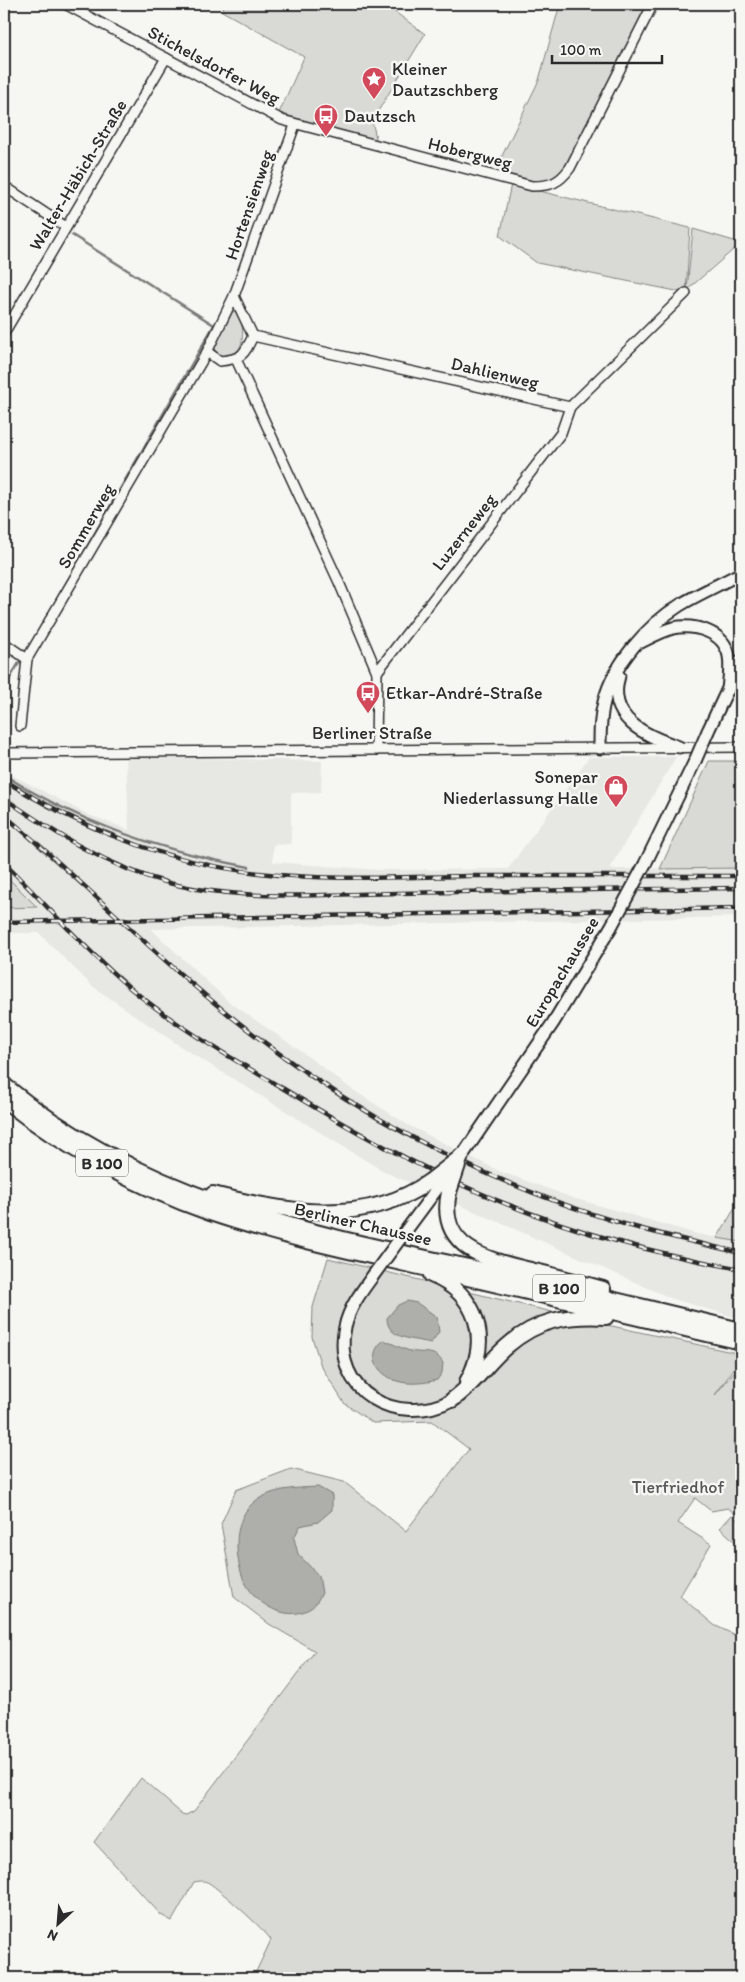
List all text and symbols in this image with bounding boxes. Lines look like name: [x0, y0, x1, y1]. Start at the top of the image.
street label: Stichelsdorfer Weg: [144, 21, 285, 110]
scale bar: [552, 32, 662, 64]
text: 100 m: [560, 41, 602, 59]
place label: Kleiner Dautzschberg: [392, 58, 499, 101]
place icon: Kleiner Dautzschberg: [361, 66, 387, 100]
street label: Walter-Häbich-Straße: [24, 96, 132, 254]
bus stop icon: Dautzsch: [313, 103, 339, 137]
place label: Dautzsch: [344, 105, 416, 127]
street label: Hobergweg: [426, 132, 515, 174]
street label: Hortensienweg: [220, 146, 278, 263]
street label: Dahlienweg: [449, 352, 542, 394]
street label: Sommerweg: [53, 479, 120, 573]
street label: Luzerneweg: [427, 489, 501, 575]
bus stop icon: Etkar-André-Straße: [355, 680, 381, 714]
place label: Etkar-André-Straße: [386, 682, 543, 704]
street label: Berliner Straße: [312, 722, 432, 744]
place label: Sonepar Niederlassung Halle: [443, 766, 599, 809]
shop icon: Sonepar Niederlassung Halle: [603, 774, 629, 808]
street label: Europachaussee: [520, 913, 604, 1031]
road number: B 100: [76, 1150, 128, 1176]
street label: Berliner Chaussee: [292, 1197, 434, 1251]
road number: B 100: [533, 1275, 585, 1302]
park label: Tierfriedhof: [632, 1476, 724, 1498]
north arrow: [32, 1900, 82, 1950]
text: N: [45, 1926, 60, 1945]

